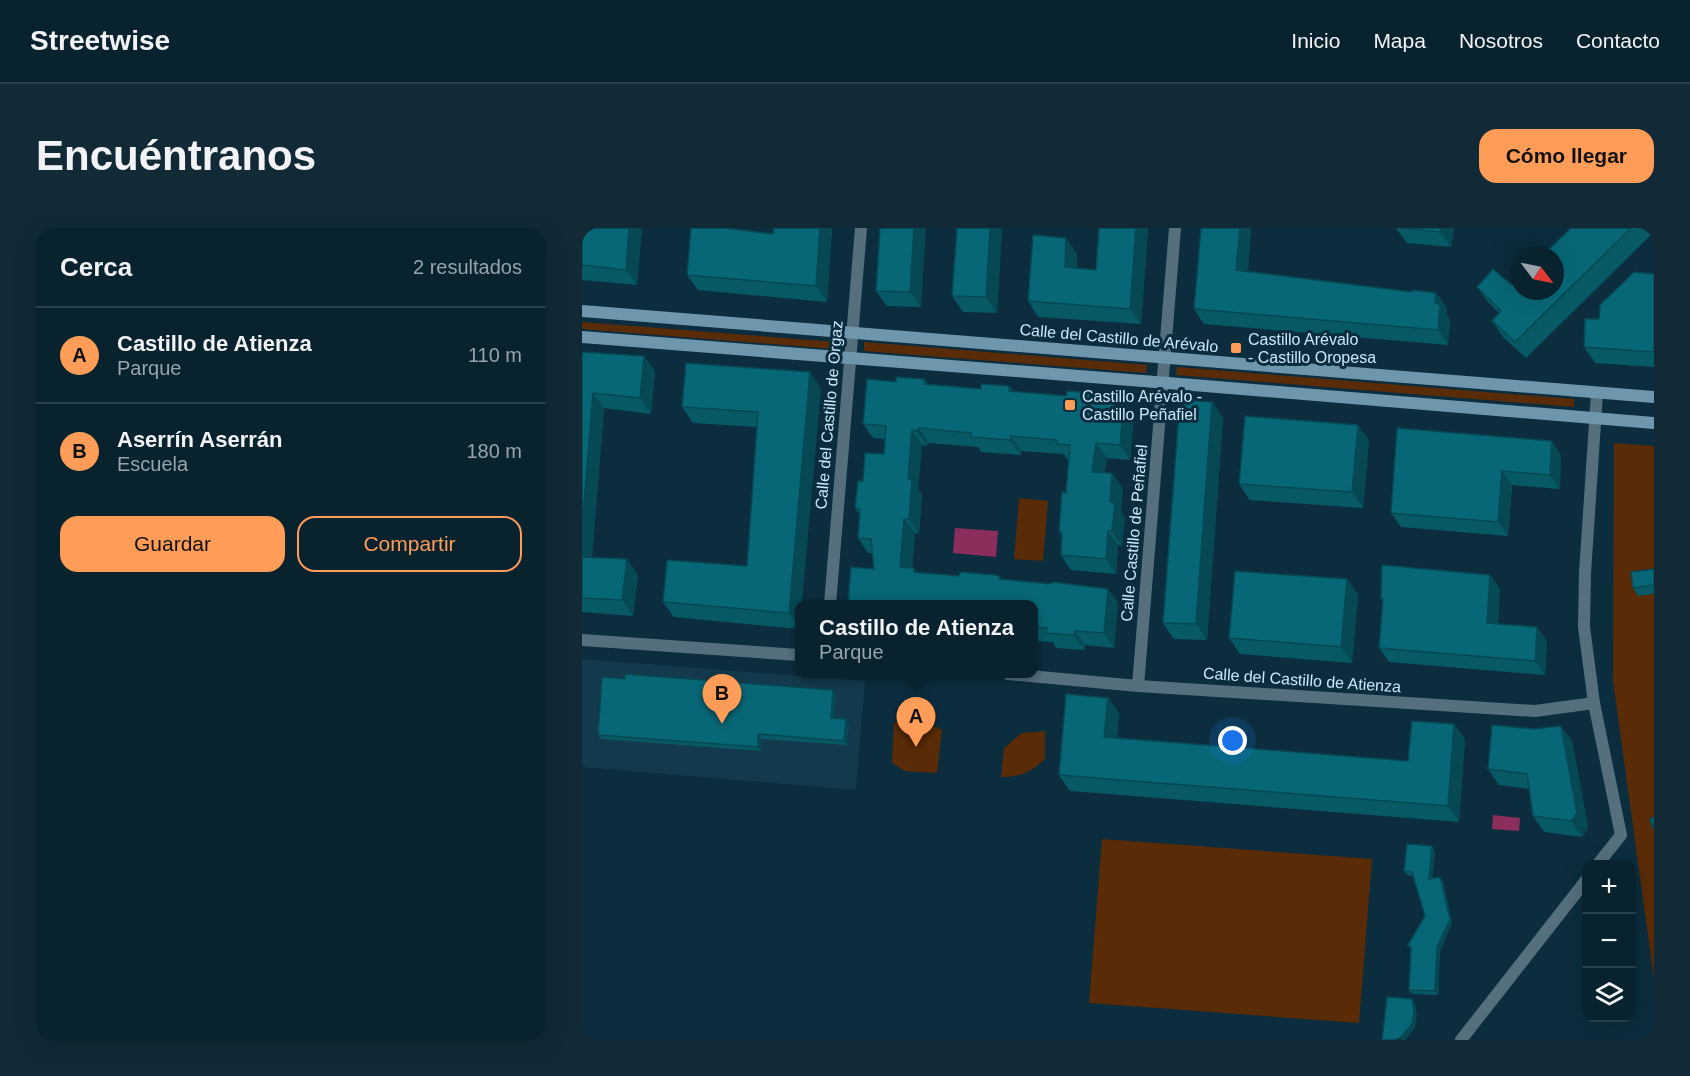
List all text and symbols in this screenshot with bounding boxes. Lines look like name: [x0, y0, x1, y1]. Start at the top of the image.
text: Streetwise: [30, 25, 170, 56]
text: Inicio: [1291, 29, 1340, 52]
text: Mapa: [1373, 29, 1426, 52]
text: Nosotros: [1459, 29, 1543, 52]
text: Contacto: [1576, 29, 1660, 52]
button: Cómo llegar: [1479, 129, 1654, 183]
text: Encuéntranos: [36, 132, 316, 179]
north arrow: [1510, 246, 1564, 300]
text: Cerca: [60, 252, 132, 282]
text: 2 resultados: [413, 256, 522, 278]
street label: Calle del Castillo de Orgaz: [812, 320, 846, 510]
street label: Calle del Castillo de Arévalo: [1019, 321, 1219, 355]
text: Castillo de Atienza: [117, 331, 312, 356]
place label: Castillo Arévalo - Castillo Oropesa: [1248, 331, 1376, 366]
marker: Castillo Arévalo - Castillo Oropesa: [1229, 341, 1243, 355]
text: A: [72, 344, 87, 366]
text: 110 m: [468, 344, 522, 366]
text: Parque: [117, 357, 182, 379]
place label: Castillo Arévalo - Castillo Peñafiel: [1082, 388, 1202, 423]
marker: Castillo Arévalo - Castillo Peñafiel: [1063, 398, 1077, 412]
text: Aserrín Aserrán: [117, 427, 282, 452]
text: B: [72, 440, 87, 462]
text: 180 m: [466, 440, 522, 462]
street label: Calle Castillo de Peñafiel: [1118, 444, 1150, 622]
text: Escuela: [117, 453, 188, 475]
button: Guardar: [60, 516, 285, 572]
button: Compartir: [297, 516, 522, 572]
popup: [795, 600, 1038, 678]
text: Castillo de Atienza: [819, 615, 1014, 640]
text: Parque: [819, 641, 884, 663]
street label: Calle del Castillo de Atienza: [1202, 665, 1402, 695]
pin: B: [702, 674, 742, 724]
pin: A: [896, 698, 936, 747]
your location: [1218, 726, 1247, 755]
map controls: [1582, 860, 1636, 1022]
button: +: [1582, 860, 1636, 914]
button: −: [1582, 914, 1636, 968]
button: layers: [1582, 968, 1636, 1022]

